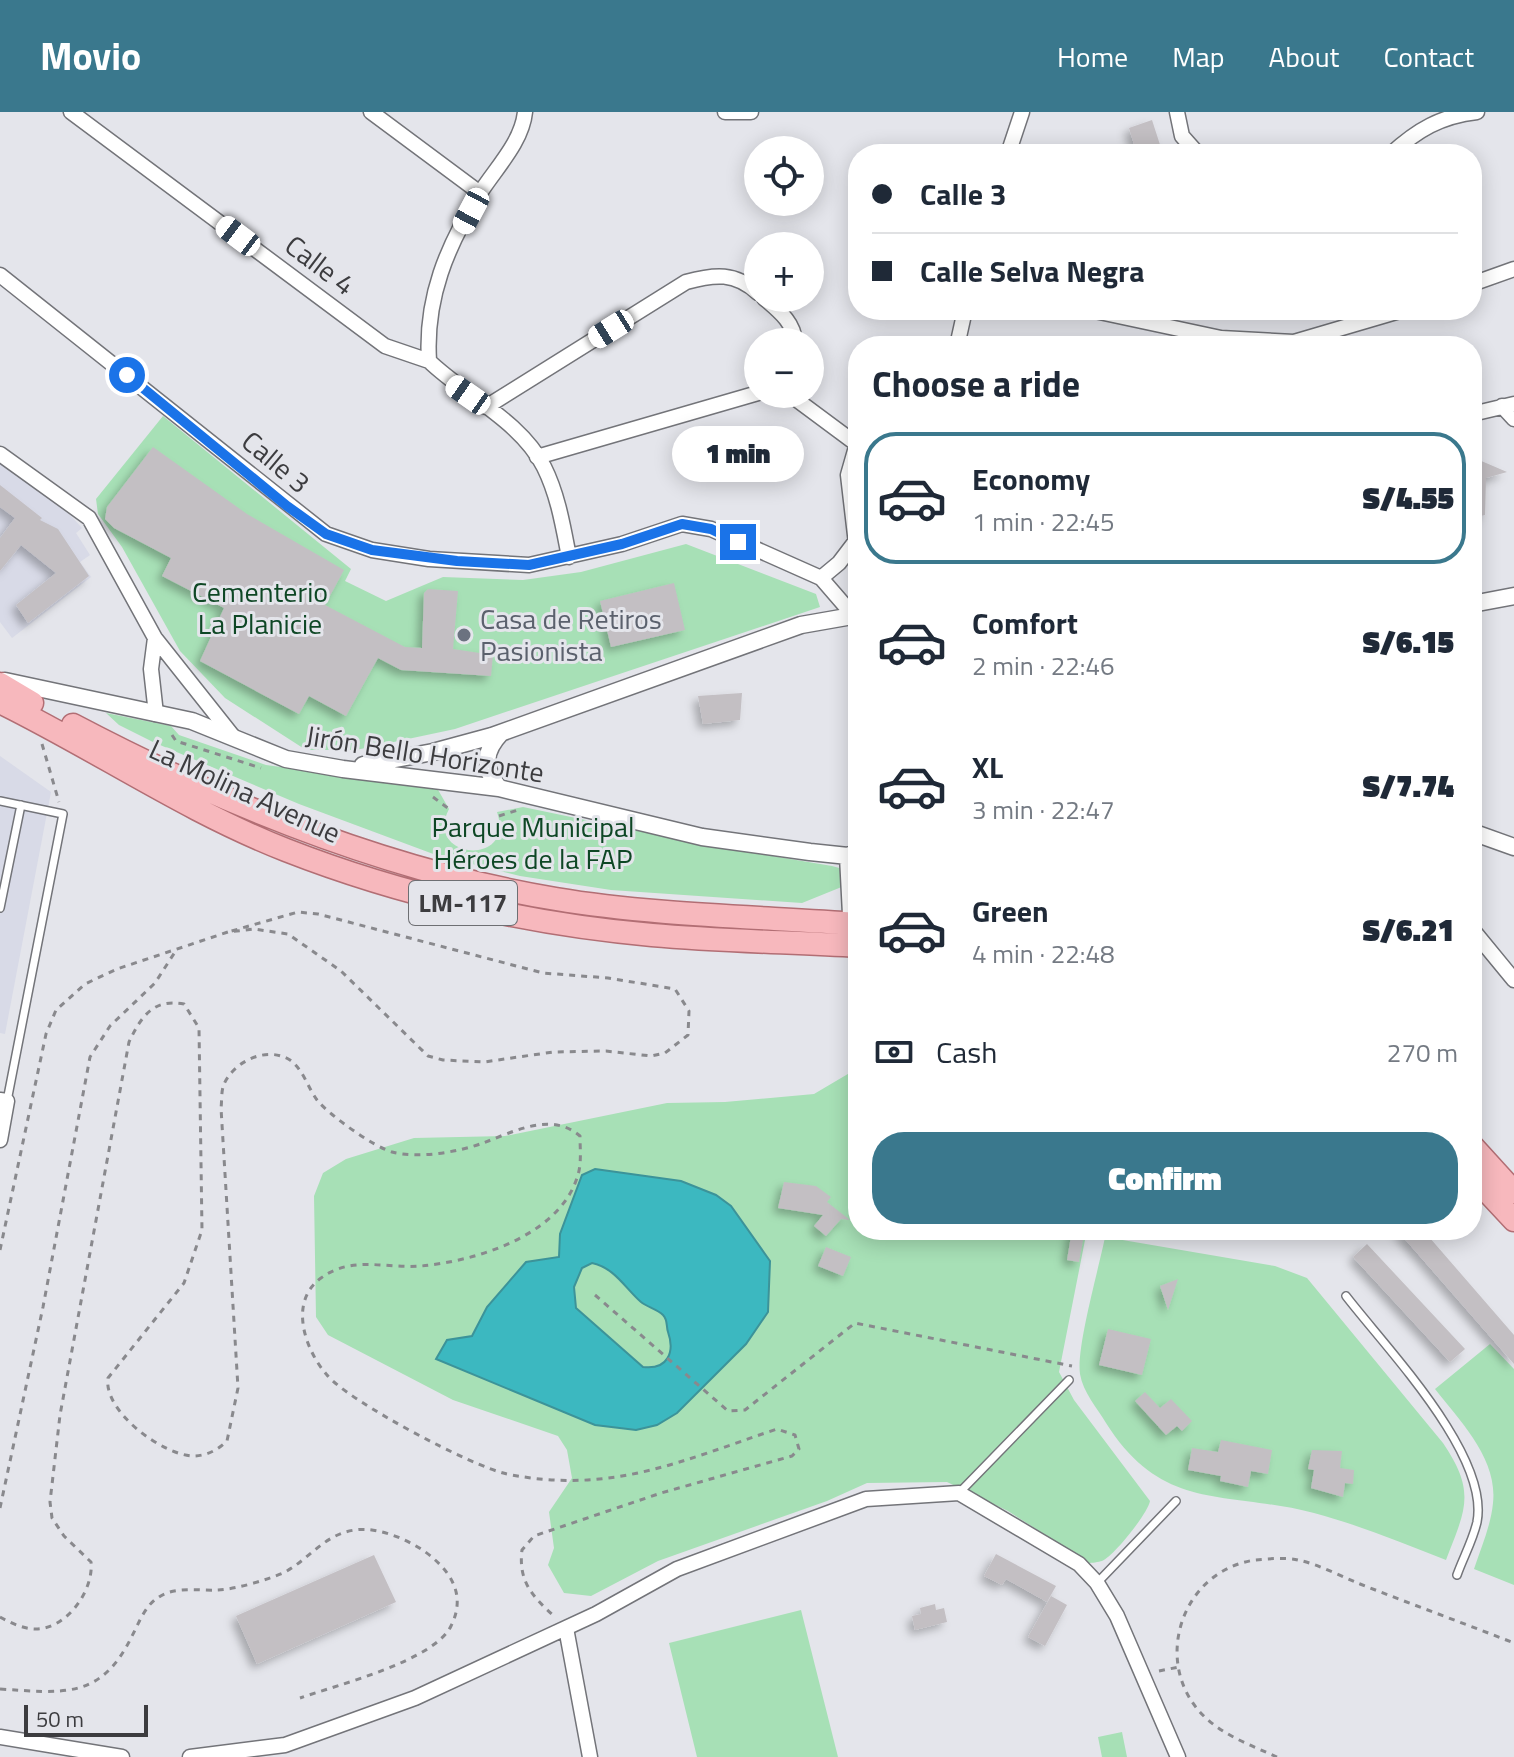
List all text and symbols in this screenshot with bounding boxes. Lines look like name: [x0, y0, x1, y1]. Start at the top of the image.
text: Movio: [40, 27, 141, 85]
text: Home: [1057, 35, 1128, 78]
text: Map: [1172, 35, 1225, 78]
text: About: [1269, 35, 1339, 78]
text: Contact: [1383, 35, 1474, 78]
map controls: [744, 136, 824, 408]
button: locate: [744, 136, 824, 216]
text: Calle 3: [920, 171, 1007, 217]
car: [449, 184, 493, 238]
car: [212, 212, 264, 260]
street label: Calle 4: [276, 224, 364, 305]
button: +: [744, 232, 824, 312]
text: Calle Selva Negra: [920, 248, 1145, 294]
car: [584, 306, 638, 352]
button: −: [744, 328, 824, 408]
text: Choose a ride: [872, 356, 1080, 411]
route start: [109, 357, 145, 393]
car: [441, 371, 495, 419]
street label: Calle 3: [233, 420, 320, 503]
callout: 1 min: [672, 426, 804, 482]
text: 1 min: [706, 434, 770, 473]
text: Economy: [972, 456, 1090, 502]
icon: car: [876, 462, 948, 534]
text: S/4.55: [1363, 475, 1454, 521]
text: 1 min · 22:45: [972, 502, 1115, 541]
route end: [720, 524, 756, 560]
park label: Cementerio La Planicie: [192, 570, 328, 645]
place label: Casa de Retiros Pasionista: [480, 597, 662, 672]
text: Comfort: [972, 600, 1078, 646]
icon: car: [876, 606, 948, 678]
text: S/6.15: [1363, 619, 1454, 665]
marker: Casa de Retiros Pasionista: [455, 626, 473, 644]
text: 2 min · 22:46: [972, 646, 1115, 685]
street label: Jirón Bello Horizonte: [303, 713, 547, 794]
street label: La Molina Avenue: [142, 727, 348, 854]
text: XL: [972, 744, 1003, 790]
icon: car: [876, 750, 948, 822]
text: S/7.74: [1363, 763, 1454, 809]
text: 3 min · 22:47: [972, 790, 1115, 829]
park label: Parque Municipal Héroes de la FAP: [432, 805, 634, 880]
road number: LM-117: [409, 881, 517, 925]
text: Green: [972, 888, 1049, 934]
icon: car: [876, 894, 948, 966]
text: S/6.21: [1363, 907, 1454, 953]
text: 4 min · 22:48: [972, 934, 1115, 973]
text: Cash: [936, 1029, 997, 1075]
icon: cash: [872, 1030, 916, 1074]
text: 270 m: [1387, 1033, 1458, 1072]
button: Confirm: [872, 1132, 1458, 1224]
scale bar: [24, 1701, 148, 1737]
text: 50 m: [36, 1702, 84, 1736]

